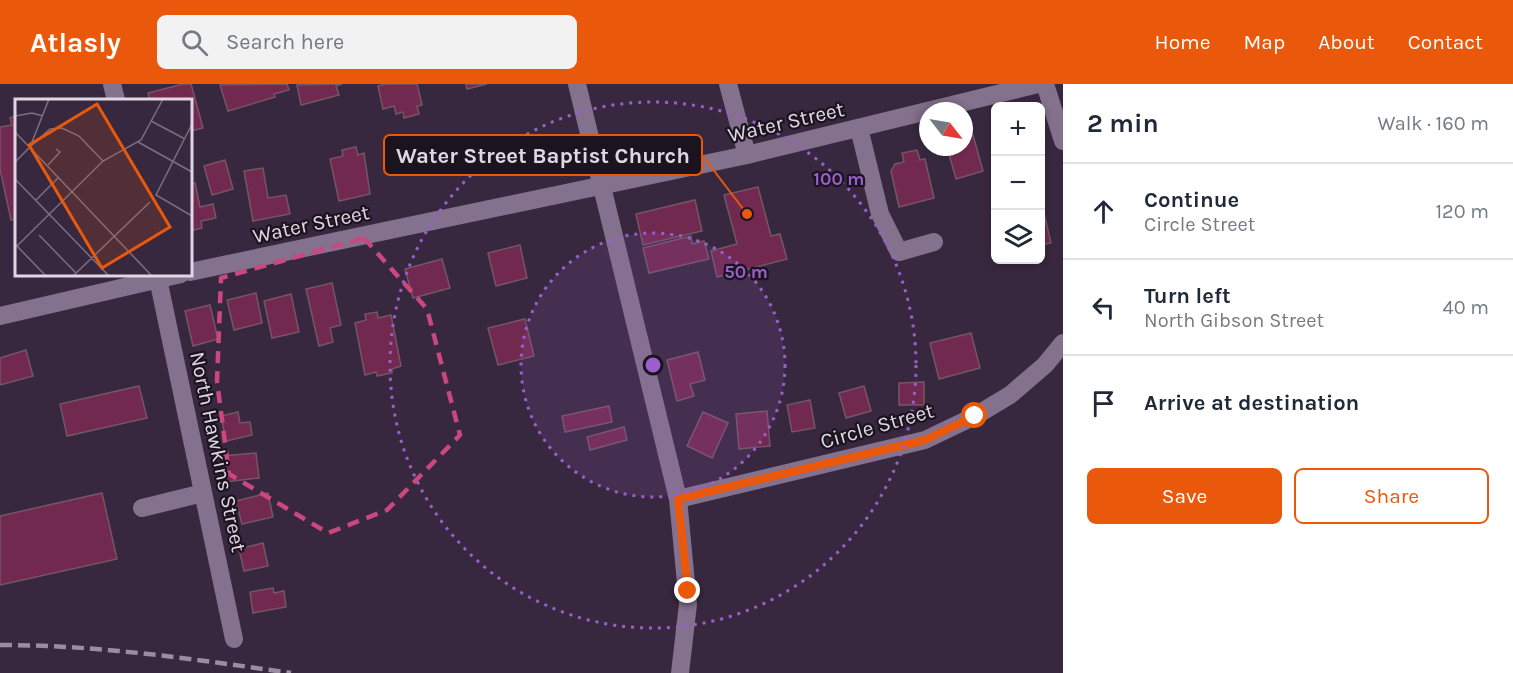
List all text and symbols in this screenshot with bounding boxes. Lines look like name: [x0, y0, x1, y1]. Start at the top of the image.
search box: [157, 15, 577, 69]
text: Atlasly: [30, 26, 121, 59]
icon: search: [178, 26, 211, 59]
text: Search here: [226, 29, 344, 55]
text: Home: [1155, 30, 1211, 54]
text: Map: [1244, 30, 1285, 54]
text: About: [1318, 30, 1375, 54]
text: Contact: [1408, 30, 1483, 54]
street label: Water Street: [726, 97, 847, 147]
inset map: [15, 99, 192, 276]
north arrow: [919, 102, 973, 156]
map controls: [991, 102, 1045, 264]
button: +: [991, 102, 1045, 156]
text: 2 min: [1087, 108, 1159, 139]
text: Walk · 160 m: [1377, 112, 1489, 135]
callout: Water Street Baptist Church: [384, 135, 702, 175]
text: Water Street Baptist Church: [396, 143, 690, 169]
button: −: [991, 156, 1045, 210]
text: 100 m: [814, 168, 864, 190]
text: Continue: [1144, 187, 1239, 213]
icon: ahead: [1087, 195, 1120, 228]
street label: Water Street: [251, 200, 372, 248]
text: 120 m: [1435, 200, 1489, 223]
button: layers: [991, 210, 1045, 264]
text: Circle Street: [1144, 213, 1255, 236]
text: 50 m: [724, 261, 768, 283]
text: Turn left: [1144, 283, 1231, 309]
icon: left: [1087, 291, 1120, 324]
text: 40 m: [1443, 296, 1489, 319]
text: North Gibson Street: [1144, 309, 1324, 332]
street label: North Hawkins Street: [185, 350, 251, 554]
centre of rings: [643, 355, 663, 375]
icon: arrive: [1087, 387, 1120, 420]
text: Arrive at destination: [1144, 390, 1359, 416]
street label: Circle Street: [818, 398, 937, 454]
route start: [961, 402, 987, 428]
button: Save: [1087, 468, 1282, 524]
button: Share: [1294, 468, 1489, 524]
route end: [674, 577, 700, 603]

